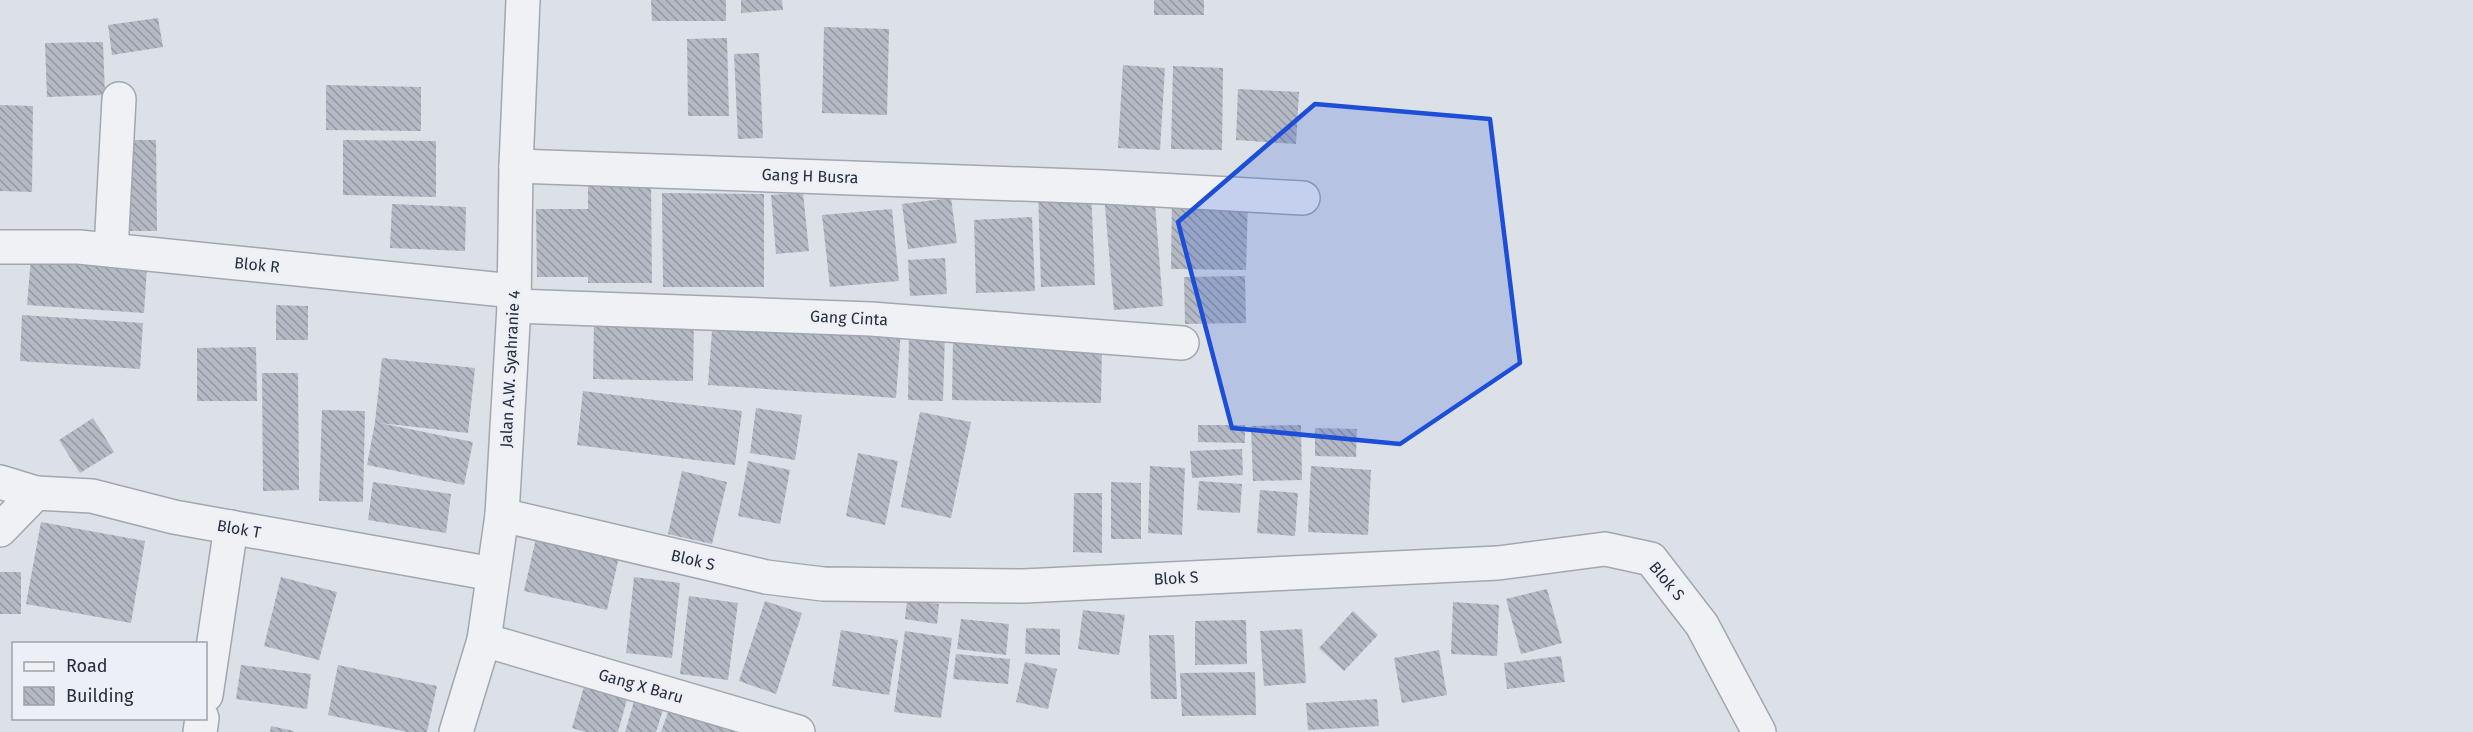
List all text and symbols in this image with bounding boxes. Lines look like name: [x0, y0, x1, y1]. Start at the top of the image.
street label: Gang H Busra: [761, 165, 859, 187]
street label: Blok R: [233, 253, 281, 277]
street label: Jalan A.W. Syahranie 4: [496, 289, 524, 448]
street label: Gang Cinta: [810, 306, 888, 330]
street label: Blok T: [215, 516, 263, 542]
street label: Blok S: [669, 546, 717, 574]
street label: Blok S: [1645, 558, 1689, 604]
street label: Blok S: [1153, 567, 1199, 589]
legend: [12, 642, 207, 720]
text: Road: [66, 655, 108, 677]
street label: Gang X Baru: [596, 665, 686, 707]
text: Building: [66, 685, 134, 707]

